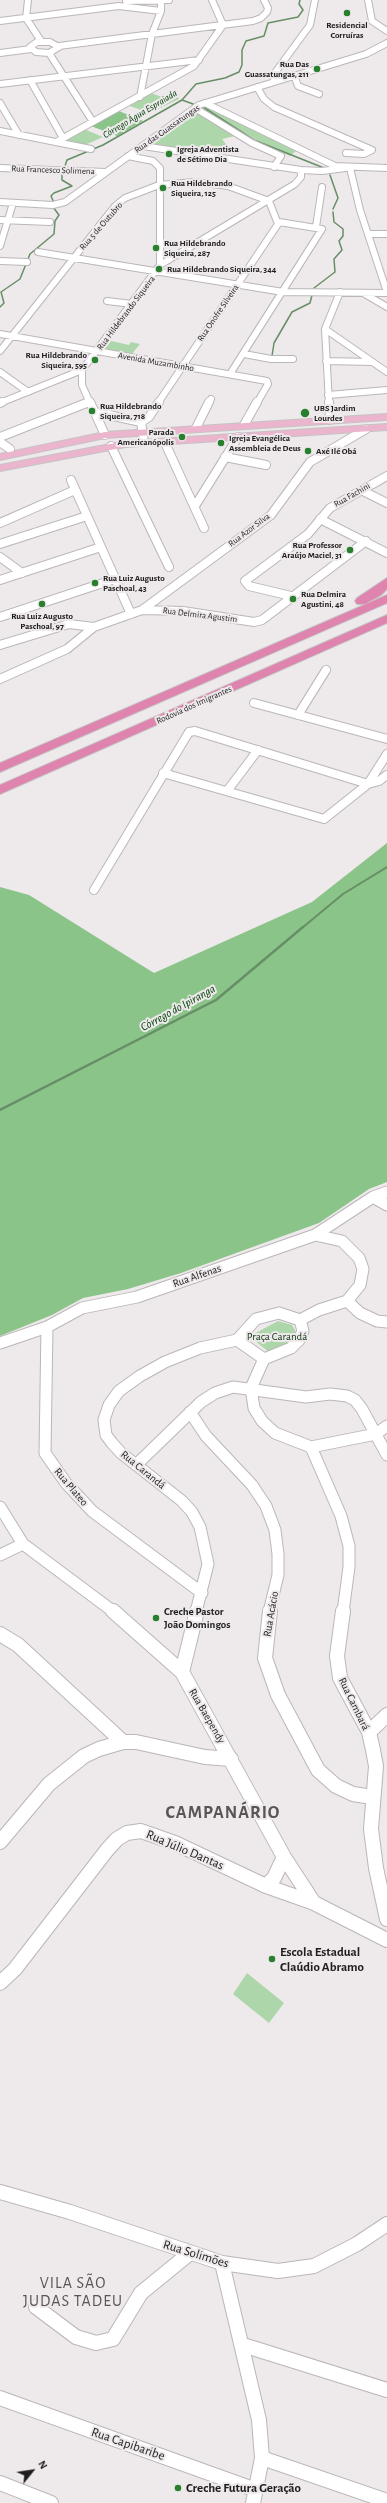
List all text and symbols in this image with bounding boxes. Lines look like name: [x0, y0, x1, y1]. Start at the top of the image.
marker: Residencial Corruíras: [342, 8, 352, 18]
place label: Residencial Corruíras: [326, 20, 368, 41]
place label: Rua Das Guassatungas, 211: [245, 59, 309, 80]
marker: Rua Das Guassatungas, 211: [312, 64, 322, 74]
water label: Córrego Água Espraiada: [101, 87, 179, 141]
street label: Rua das Guassatungas: [132, 102, 202, 156]
place label: Igreja Adventista de Sétimo Dia: [177, 144, 239, 165]
marker: Igreja Adventista de Sétimo Dia: [164, 149, 174, 159]
street label: Rua Francesco Solimena: [11, 163, 95, 177]
place label: Rua Hildebrando Siqueira, 125: [171, 178, 232, 199]
marker: Rua Hildebrando Siqueira, 125: [158, 183, 168, 193]
street label: Rua 5 de Outubro: [77, 200, 125, 252]
place label: Rua Hildebrando Siqueira, 287: [164, 238, 225, 259]
marker: Rua Hildebrando Siqueira, 287: [151, 243, 161, 253]
marker: Rua Hildebrando Siqueira, 344: [154, 264, 164, 274]
place label: Rua Hildebrando Siqueira, 344: [167, 264, 276, 274]
street label: Rua Hildebrando Siqueira: [95, 274, 157, 352]
street label: Rua Onofre Silveira: [195, 282, 241, 344]
place label: Rua Hildebrando Siqueira, 595: [26, 350, 87, 371]
street label: Avenida Muzambinho: [117, 350, 195, 374]
marker: Rua Hildebrando Siqueira, 595: [90, 355, 100, 365]
place label: Rua Hildebrando Siqueira, 718: [100, 401, 161, 422]
place label: UBS Jardim Lourdes: [314, 403, 355, 424]
marker: Rua Hildebrando Siqueira, 718: [87, 406, 97, 416]
marker: UBS Jardim Lourdes: [299, 407, 311, 419]
place label: Parada Americanópolis: [118, 427, 174, 448]
marker: Parada Americanópolis: [177, 432, 187, 442]
place label: Igreja Evangélica Assembleia de Deus: [229, 433, 301, 454]
marker: Igreja Evangélica Assembleia de Deus: [216, 438, 226, 448]
marker: Axé Ilé Obá: [303, 446, 313, 456]
place label: Axé Ilé Obá: [316, 446, 357, 456]
street label: Rua Fachini: [332, 480, 372, 510]
street label: Rua Azor Silva: [226, 511, 272, 549]
place label: Rua Professor Araújo Maciel, 31: [282, 540, 342, 561]
marker: Rua Professor Araújo Maciel, 31: [345, 545, 355, 555]
place label: Rua Luiz Augusto Paschoal, 43: [103, 573, 165, 594]
marker: Rua Luiz Augusto Paschoal, 43: [90, 578, 100, 588]
place label: Rua Delmira Agustini, 48: [301, 589, 346, 610]
marker: Rua Delmira Agustini, 48: [288, 594, 298, 604]
marker: Rua Luiz Augusto Paschoal, 97: [37, 599, 47, 609]
street label: Rua Delmira Agustim: [162, 605, 238, 625]
place label: Rua Luiz Augusto Paschoal, 97: [11, 611, 73, 632]
street label: Rodovia dos Imigrantes: [155, 684, 233, 726]
water label: Córrego do Ipiranga: [138, 982, 218, 1034]
street label: Rua Alfenas: [171, 1262, 223, 1290]
park label: Praça Carandá: [247, 1330, 307, 1344]
street label: Rua Carandá: [118, 1448, 168, 1492]
street label: Rua Plateo: [51, 1465, 91, 1509]
street label: Rua Acácio: [261, 1590, 281, 1638]
place label: Creche Pastor João Domingos: [164, 1605, 230, 1631]
marker: Creche Pastor João Domingos: [151, 1613, 161, 1623]
street label: Rua Cambará: [336, 1675, 372, 1733]
street label: Rua Baependy: [186, 1686, 228, 1746]
district label: CAMPANÁRIO: [166, 1802, 280, 1824]
street label: Rua Júlio Dantas: [144, 1827, 226, 1873]
place label: Escola Estadual Claúdio Abramo: [280, 1944, 364, 1975]
marker: Escola Estadual Claúdio Abramo: [267, 1954, 277, 1964]
street label: Rua Solimões: [161, 2237, 231, 2271]
district label: VILA SÃO JUDAS TADEU: [23, 2273, 123, 2311]
street label: Rua Capibaribe: [89, 2424, 167, 2464]
north arrow: [12, 2451, 52, 2491]
text: N: [36, 2459, 50, 2471]
place label: Creche Futura Geração: [186, 2480, 301, 2496]
marker: Creche Futura Geração: [173, 2483, 183, 2493]

